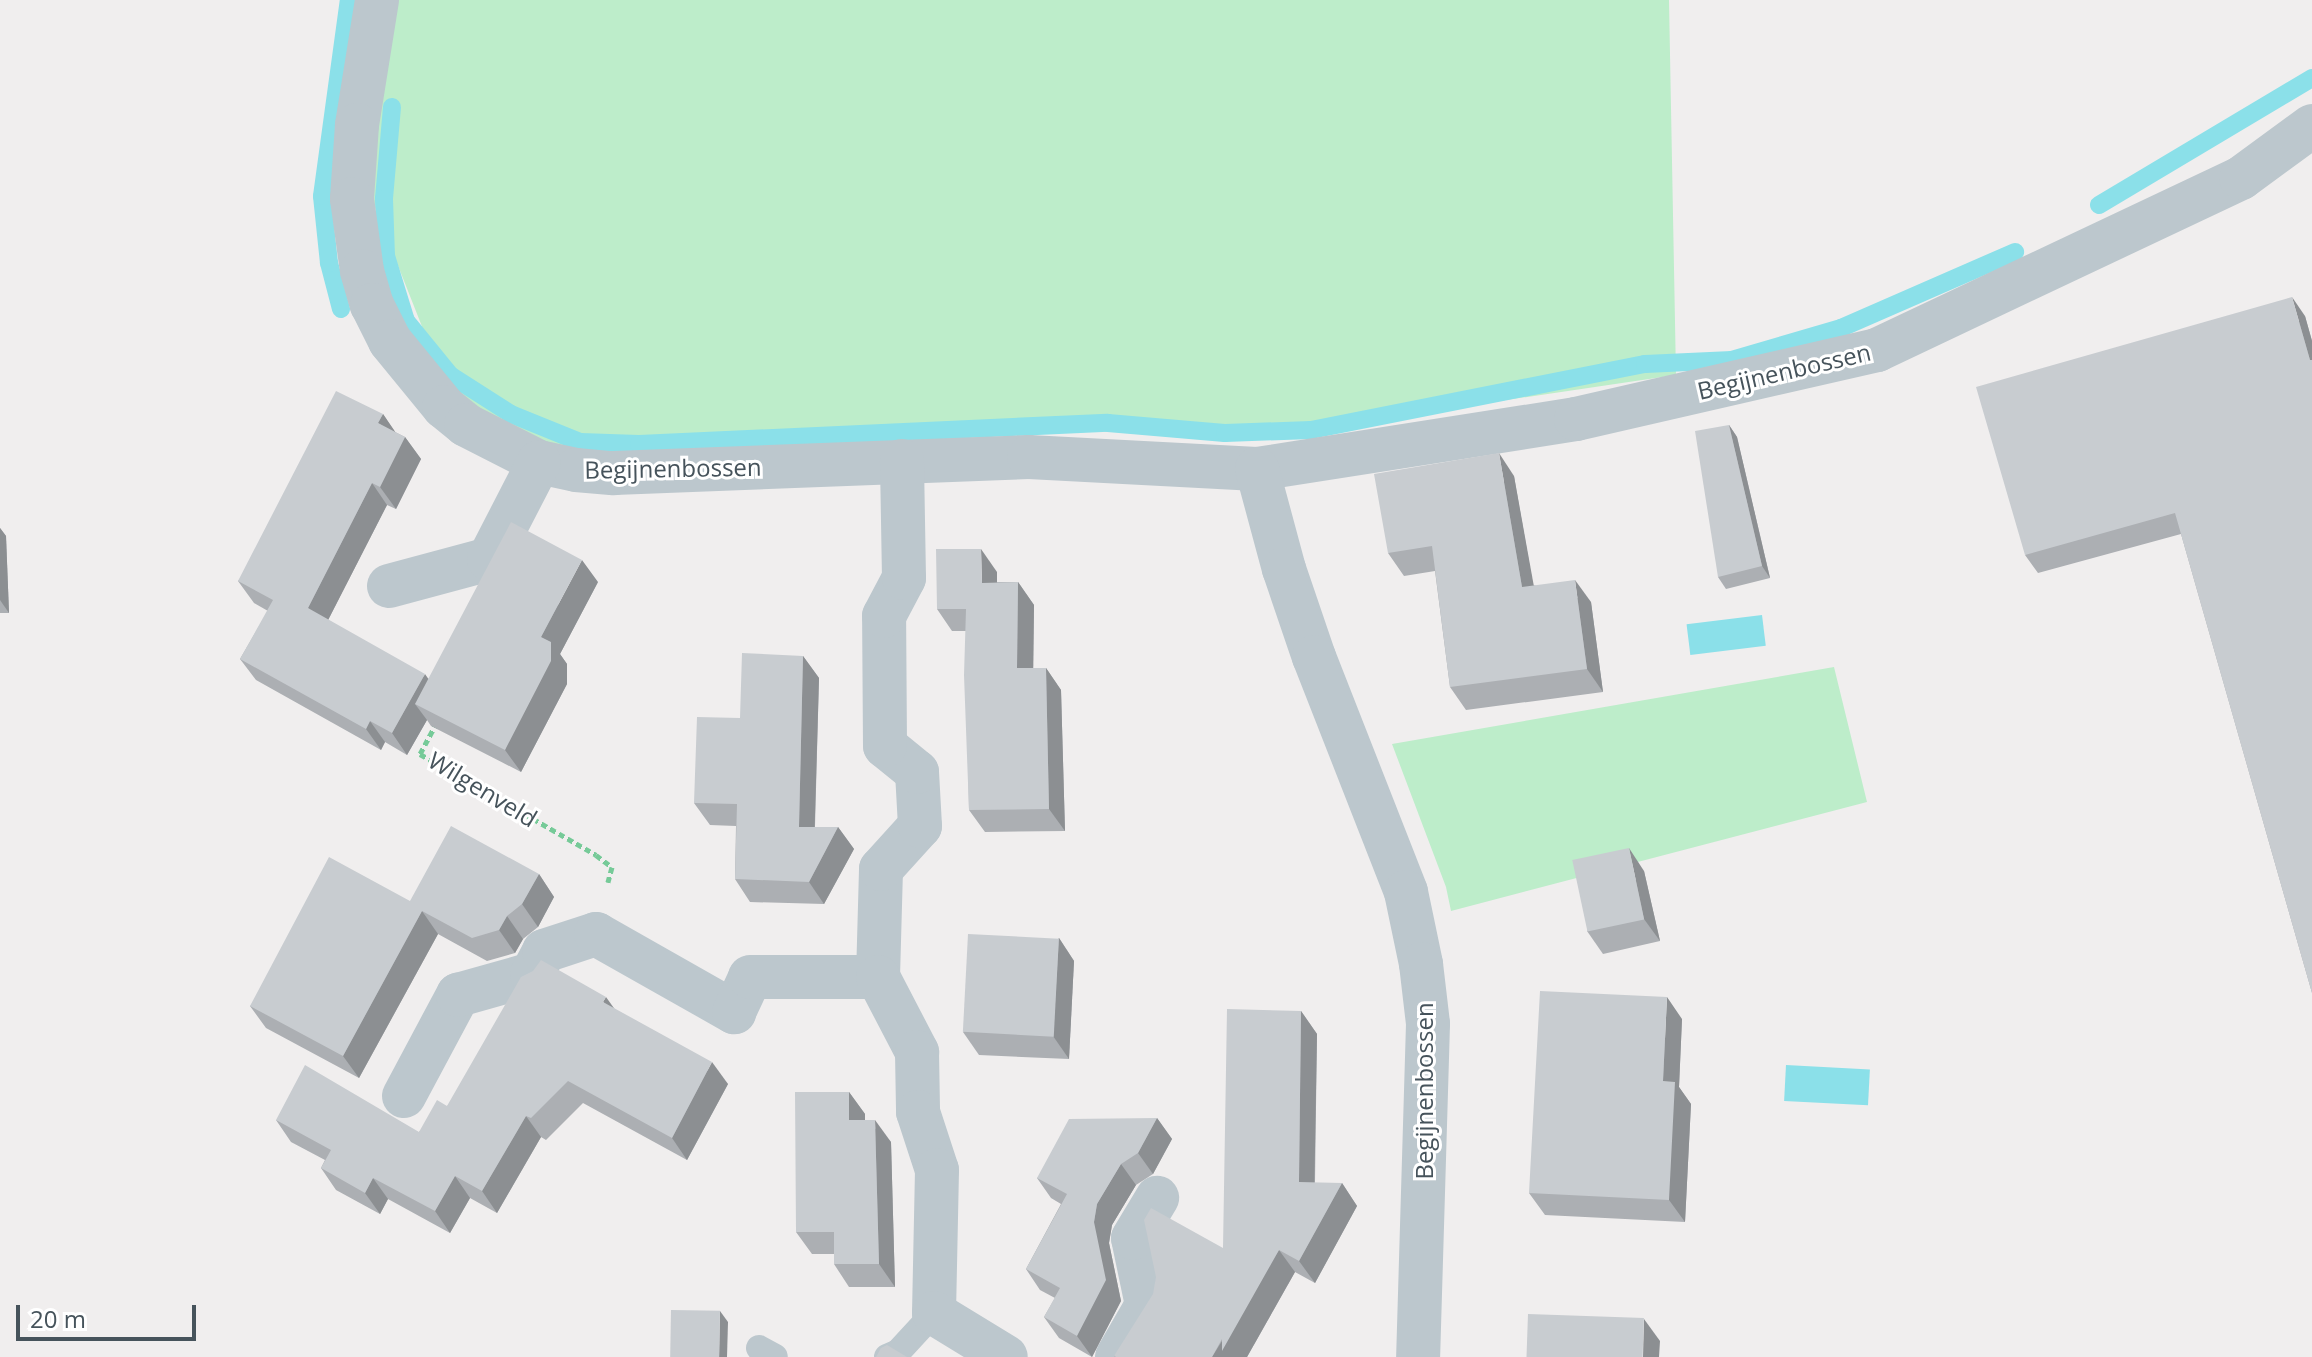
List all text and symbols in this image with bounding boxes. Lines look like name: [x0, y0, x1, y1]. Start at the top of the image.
street label: Begijnenbossen: [1694, 337, 1874, 405]
street label: Begijnenbossen: [584, 452, 762, 484]
street label: Wilgenveld: [423, 745, 543, 833]
street label: Begijnenbossen: [1410, 1002, 1438, 1180]
scale bar: [20, 1289, 200, 1339]
text: 20 m: [30, 1302, 86, 1335]

